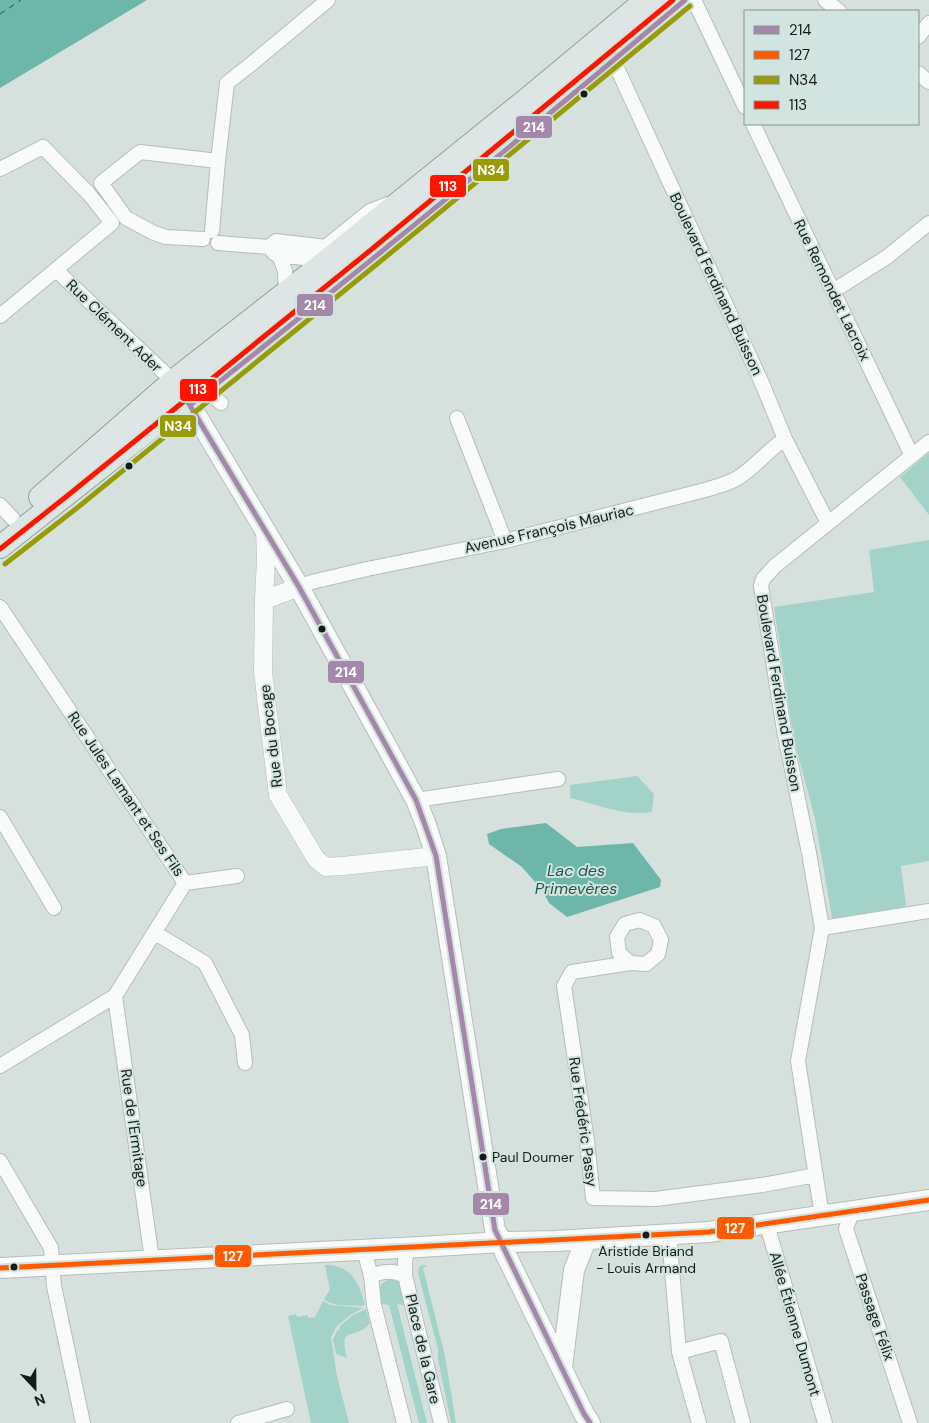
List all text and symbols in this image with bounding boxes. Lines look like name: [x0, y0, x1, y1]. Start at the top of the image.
legend: [744, 10, 919, 125]
text: 214: [789, 20, 811, 40]
text: 127: [789, 45, 810, 65]
text: N34: [789, 70, 817, 90]
unlabelled marker: [579, 89, 589, 99]
text: 113: [789, 95, 807, 115]
line badge: 214: [515, 115, 553, 139]
text: 214: [523, 118, 545, 136]
line badge: N34: [472, 158, 510, 182]
text: N34: [477, 161, 505, 179]
line badge: 113: [429, 174, 467, 198]
text: 113: [439, 177, 457, 195]
street label: Boulevard Ferdinand Buisson: [665, 189, 767, 379]
street label: Rue Remondet Lacroix: [789, 216, 875, 365]
street label: Rue Clément Ader: [62, 275, 167, 377]
line badge: 214: [296, 293, 334, 317]
text: 214: [304, 296, 326, 314]
line badge: 113: [179, 378, 218, 402]
text: 113: [189, 380, 207, 398]
line badge: N34: [159, 414, 197, 438]
text: N34: [164, 417, 192, 435]
unlabelled marker: [124, 461, 134, 471]
street label: Avenue François Mauriac: [462, 500, 636, 558]
street label: Boulevard Ferdinand Buisson: [752, 593, 806, 793]
unlabelled marker: [317, 624, 327, 634]
line badge: 214: [327, 660, 365, 684]
text: 214: [335, 663, 357, 681]
street label: Rue du Bocage: [255, 684, 287, 788]
street label: Rue Jules Lamant et Ses Fils: [63, 708, 189, 880]
water label: Lac des Primevères: [535, 860, 617, 899]
street label: Rue Frédéric Passy: [564, 1056, 602, 1189]
street label: Rue de l'Ermitage: [116, 1068, 152, 1188]
place label: Paul Doumer: [492, 1148, 574, 1166]
marker: Paul Doumer: [478, 1152, 488, 1162]
line badge: 214: [472, 1192, 510, 1216]
text: 214: [480, 1195, 502, 1213]
line badge: 127: [716, 1216, 755, 1240]
text: 127: [725, 1219, 746, 1237]
marker: Aristide Briand - Louis Armand: [641, 1230, 651, 1240]
place label: Aristide Briand - Louis Armand: [596, 1242, 696, 1277]
line badge: 127: [214, 1244, 252, 1268]
text: 127: [223, 1247, 244, 1265]
street label: Allée Étienne Dumont: [765, 1249, 825, 1399]
unlabelled marker: [9, 1262, 19, 1272]
street label: Passage Félix: [851, 1271, 899, 1364]
street label: Place de la Gare: [401, 1292, 445, 1406]
north arrow: [10, 1363, 60, 1413]
text: N: [32, 1390, 48, 1410]

